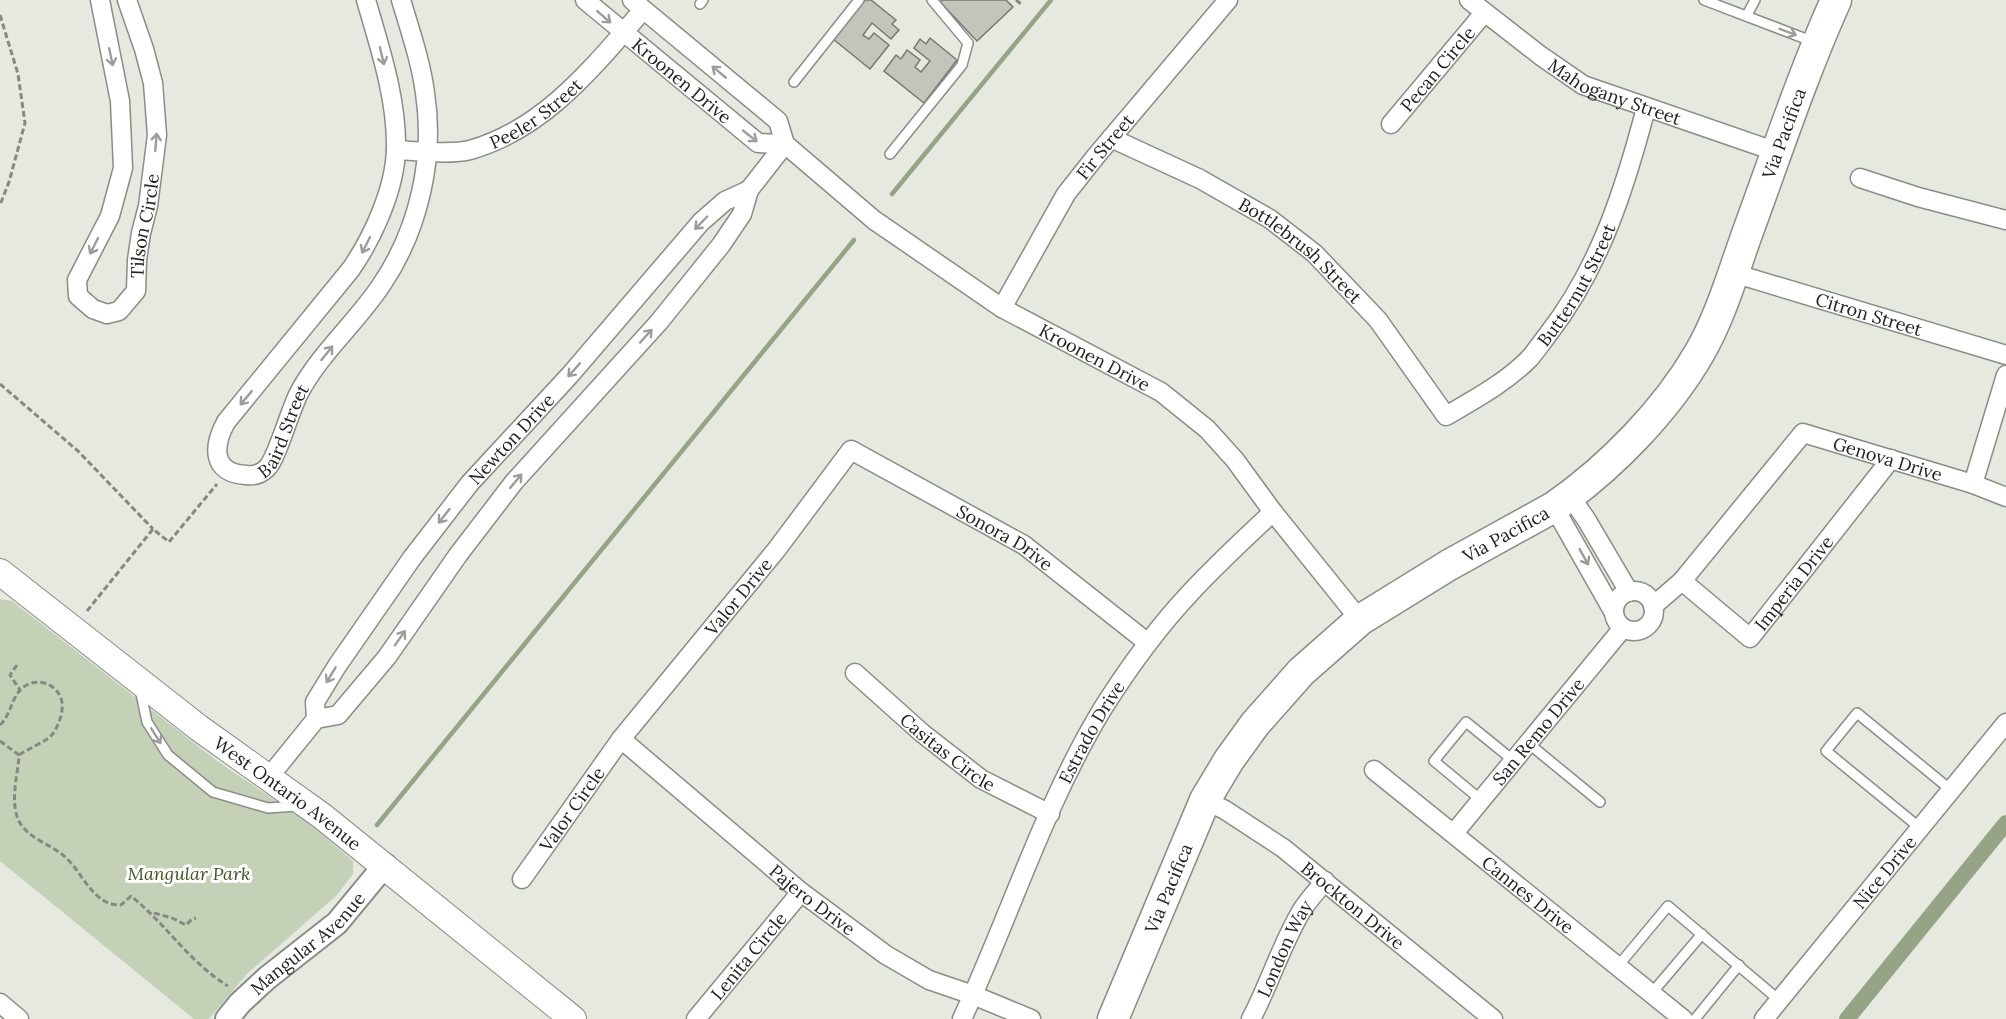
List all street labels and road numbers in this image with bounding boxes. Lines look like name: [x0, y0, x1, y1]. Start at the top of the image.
street label: Pecan Circle: [1395, 21, 1480, 116]
street label: Kroonen Drive: [628, 32, 737, 128]
street label: Mahogany Street: [1544, 53, 1684, 130]
street label: Peeler Street: [486, 73, 587, 154]
street label: Via Pacifica: [1756, 84, 1811, 183]
street label: Fir Street: [1071, 109, 1138, 184]
street label: Tilson Circle: [125, 172, 164, 278]
street label: Bottlebrush Street: [1235, 192, 1367, 308]
street label: Butternut Street: [1532, 220, 1620, 351]
street label: Citron Street: [1813, 287, 1925, 341]
street label: Kroonen Drive: [1035, 318, 1155, 396]
street label: Baird Street: [253, 379, 313, 483]
street label: Newton Drive: [463, 388, 559, 489]
street label: Genova Drive: [1830, 431, 1945, 486]
street label: Sonora Drive: [953, 499, 1058, 575]
street label: Via Pacifica: [1457, 501, 1553, 567]
street label: Imperia Drive: [1749, 531, 1838, 635]
street label: Valor Drive: [699, 553, 777, 641]
street label: San Remo Drive: [1487, 673, 1589, 790]
street label: Estrado Drive: [1053, 676, 1129, 787]
street label: Casitas Circle: [896, 708, 999, 796]
street label: West Ontario Avenue: [210, 731, 367, 855]
street label: Valor Circle: [533, 762, 610, 856]
street label: Nice Drive: [1848, 830, 1921, 913]
street label: Via Pacifica: [1139, 840, 1197, 937]
street label: Cannes Drive: [1477, 850, 1579, 938]
street label: Brockton Drive: [1297, 856, 1410, 954]
street label: Pajero Drive: [765, 859, 860, 940]
street label: Mangular Avenue: [245, 887, 370, 999]
street label: London Way: [1252, 895, 1317, 1001]
street label: Lenita Circle: [705, 907, 791, 1004]

